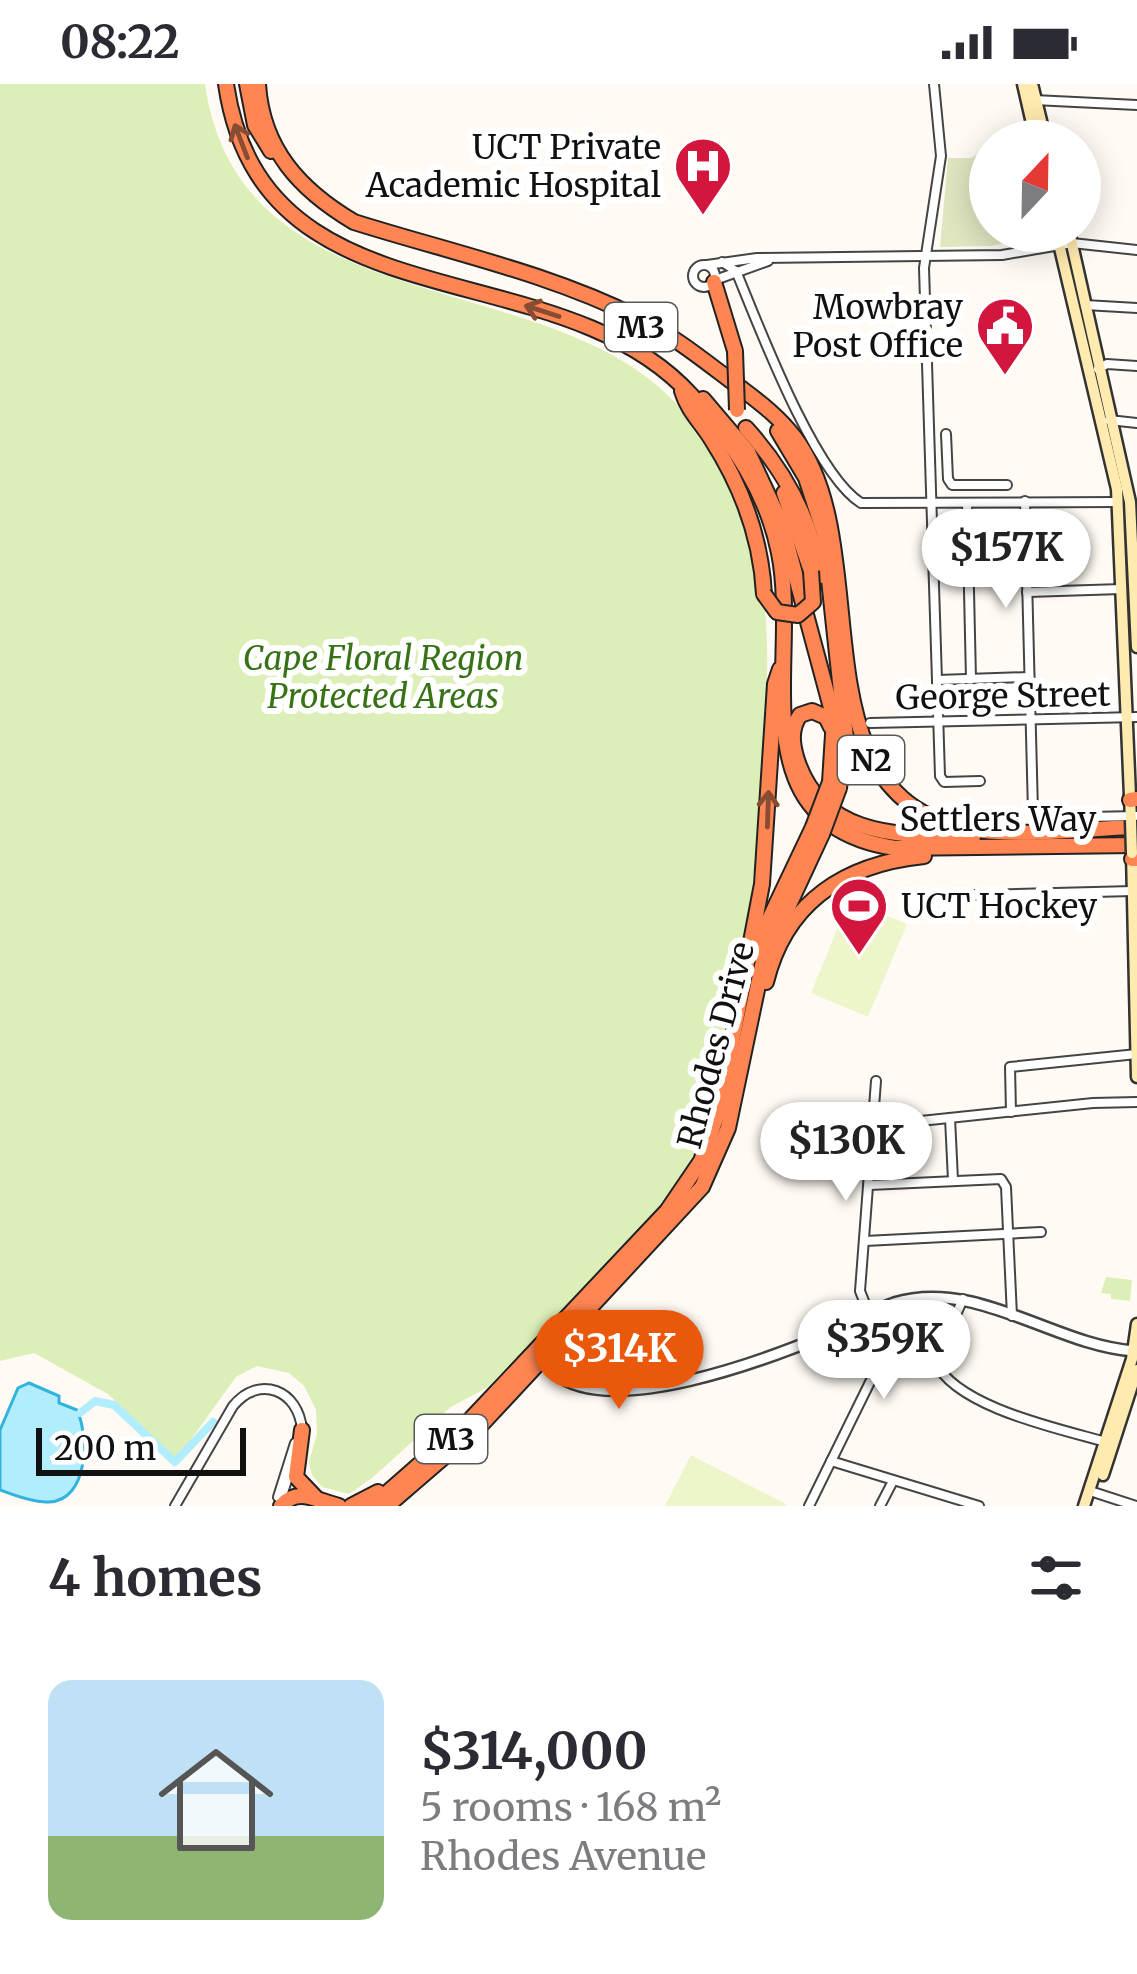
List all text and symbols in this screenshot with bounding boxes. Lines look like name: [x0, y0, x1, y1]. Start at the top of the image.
text: 08:22: [60, 14, 180, 70]
north arrow: [969, 120, 1101, 252]
map controls: [969, 120, 1101, 252]
one-way arrow: [228, 124, 250, 161]
place label: UCT Private Academic Hospital: [365, 127, 661, 206]
hospital icon: UCT Private Academic Hospital: [672, 135, 734, 217]
place label: Mowbray Post Office: [792, 287, 964, 366]
public building icon: Mowbray Post Office: [974, 295, 1036, 377]
one-way arrow: [524, 298, 562, 320]
road number: M3: [605, 303, 677, 351]
pin: $157K: [922, 509, 1090, 611]
text: $157K: [949, 523, 1063, 572]
park label: Cape Floral Region Protected Areas: [243, 638, 523, 717]
street label: George Street: [895, 674, 1111, 718]
road number: N2: [838, 736, 904, 784]
one-way arrow: [757, 790, 780, 829]
street label: Settlers Way: [899, 799, 1097, 840]
sports icon: UCT Hockey: [828, 875, 890, 957]
place label: UCT Hockey: [901, 886, 1098, 927]
street label: Rhodes Drive: [669, 937, 763, 1153]
pin: $130K: [762, 1102, 930, 1204]
text: $130K: [787, 1116, 905, 1165]
pin: $359K: [800, 1300, 968, 1402]
pin: $314K: [535, 1310, 703, 1412]
text: $359K: [824, 1314, 944, 1363]
text: $314K: [562, 1324, 676, 1373]
road number: M3: [415, 1415, 487, 1463]
scale bar: [36, 1422, 246, 1475]
text: 200 m: [54, 1428, 156, 1469]
icon: filters: [1023, 1545, 1089, 1611]
text: 4 homes: [48, 1546, 262, 1610]
text: $314,000: [420, 1719, 647, 1783]
icon: home: [144, 1728, 288, 1872]
text: 5 rooms · 168 m²: [420, 1783, 721, 1832]
text: Rhodes Avenue: [420, 1832, 706, 1881]

